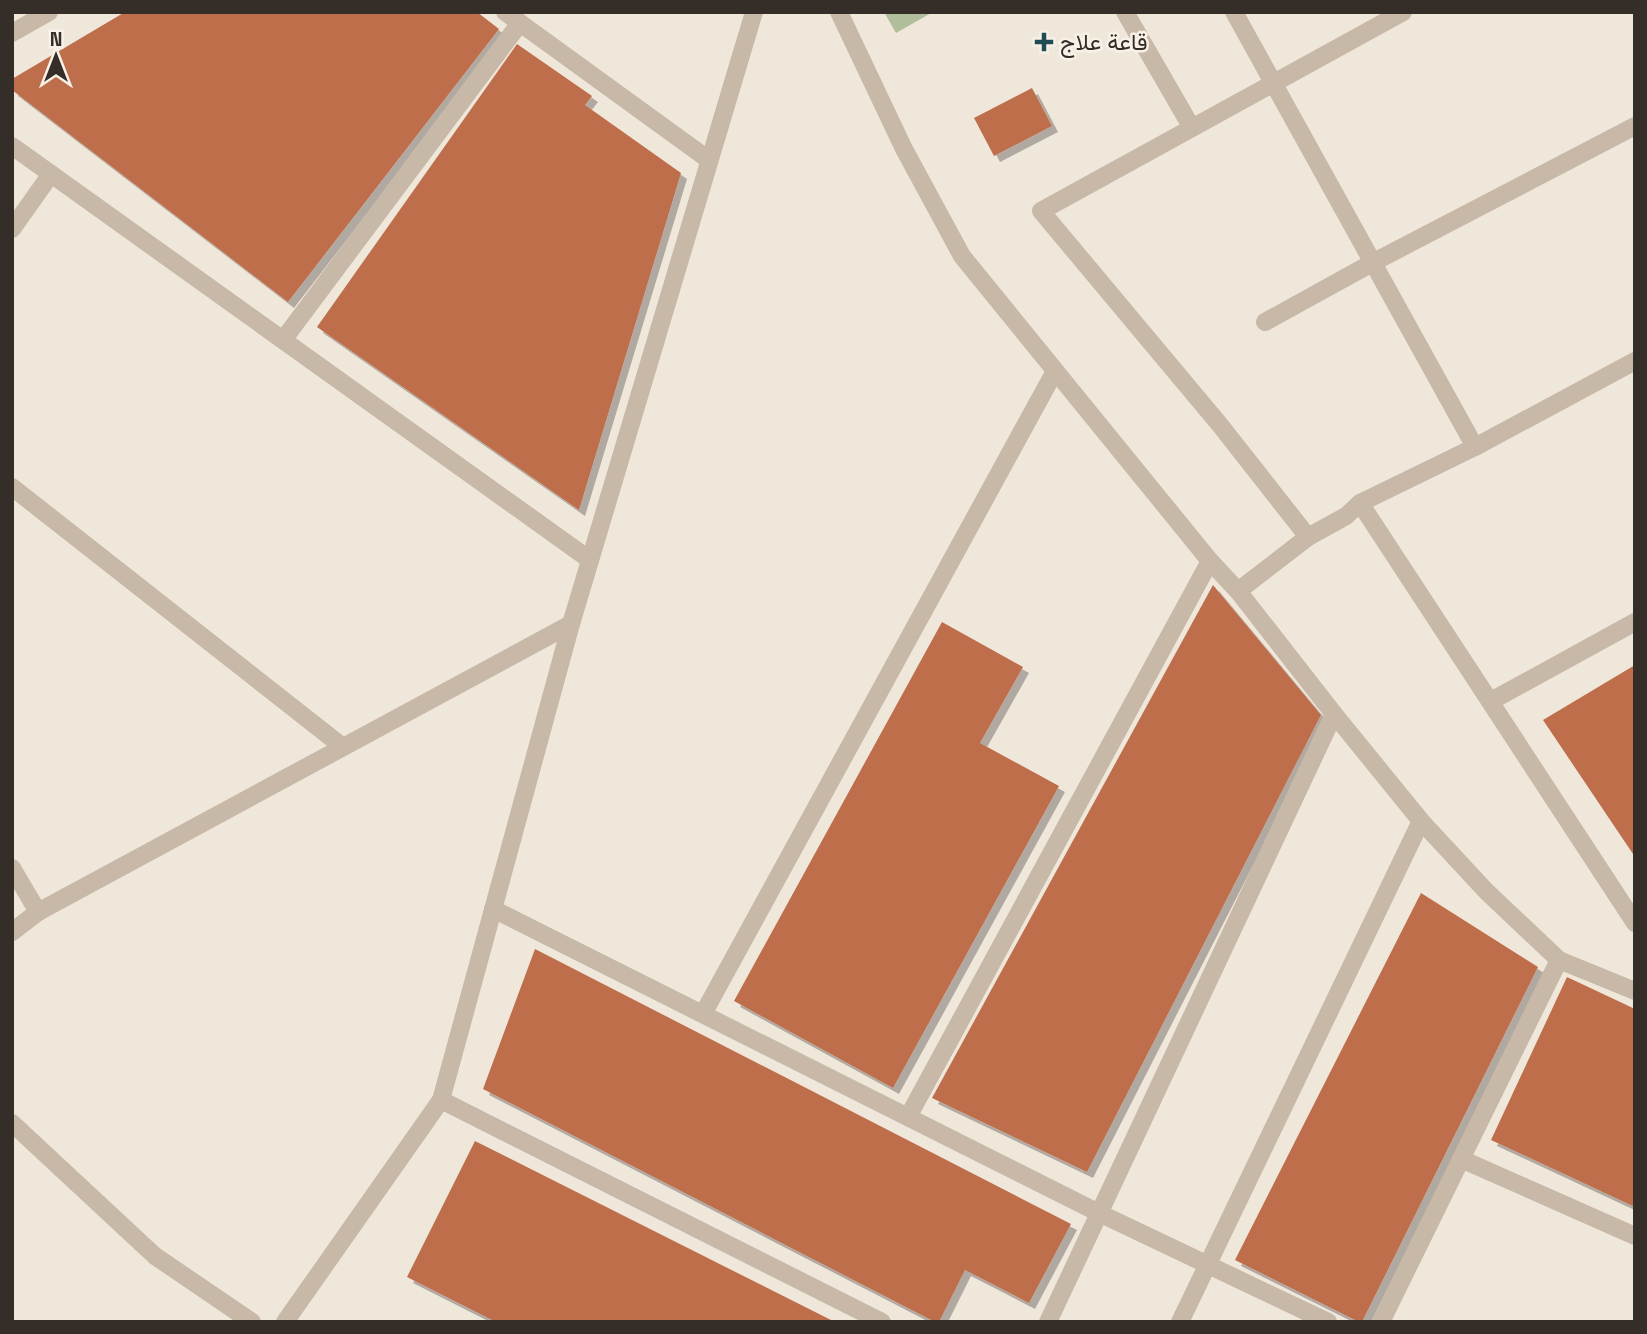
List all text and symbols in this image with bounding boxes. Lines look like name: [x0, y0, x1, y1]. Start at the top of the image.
north arrow: [21, 21, 91, 91]
text: N: [50, 27, 62, 52]
place label: قاعة علاج: [1060, 27, 1148, 58]
marker: قاعة علاج: [1034, 32, 1054, 52]

